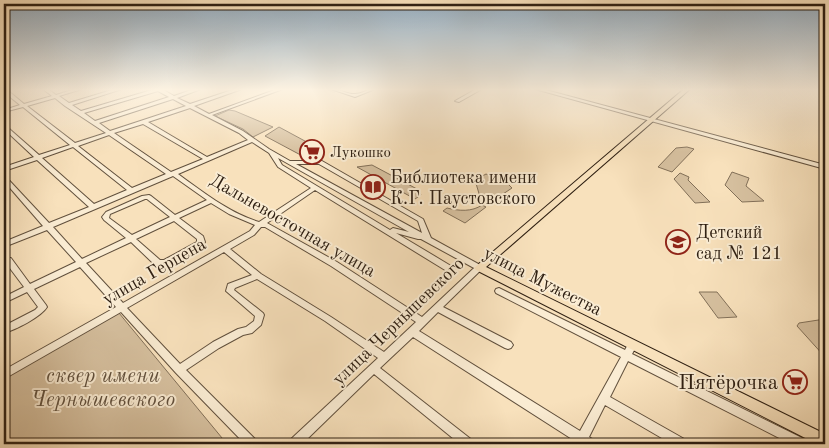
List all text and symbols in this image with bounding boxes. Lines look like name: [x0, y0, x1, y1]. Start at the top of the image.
supermarket icon: Лукошко: [299, 139, 325, 165]
place label: Лукошко: [330, 146, 391, 161]
place label: Библиотека имени К.Г. Паустовского: [390, 169, 537, 208]
street label: Дальневосточная улица: [207, 171, 378, 281]
library icon: Библиотека имени К.Г. Паустовского: [360, 174, 386, 200]
place label: Детский сад № 121: [696, 224, 782, 263]
school or university icon: Детский сад № 121: [665, 229, 691, 255]
street label: улица Герцена: [100, 235, 209, 309]
street label: улица Мужества: [480, 244, 605, 320]
street label: улица Чернышевского: [330, 254, 468, 389]
park label: сквер имени Чернышевского: [31, 366, 175, 411]
supermarket icon: Пятёрочка: [782, 369, 808, 395]
place label: Пятёрочка: [678, 373, 778, 394]

